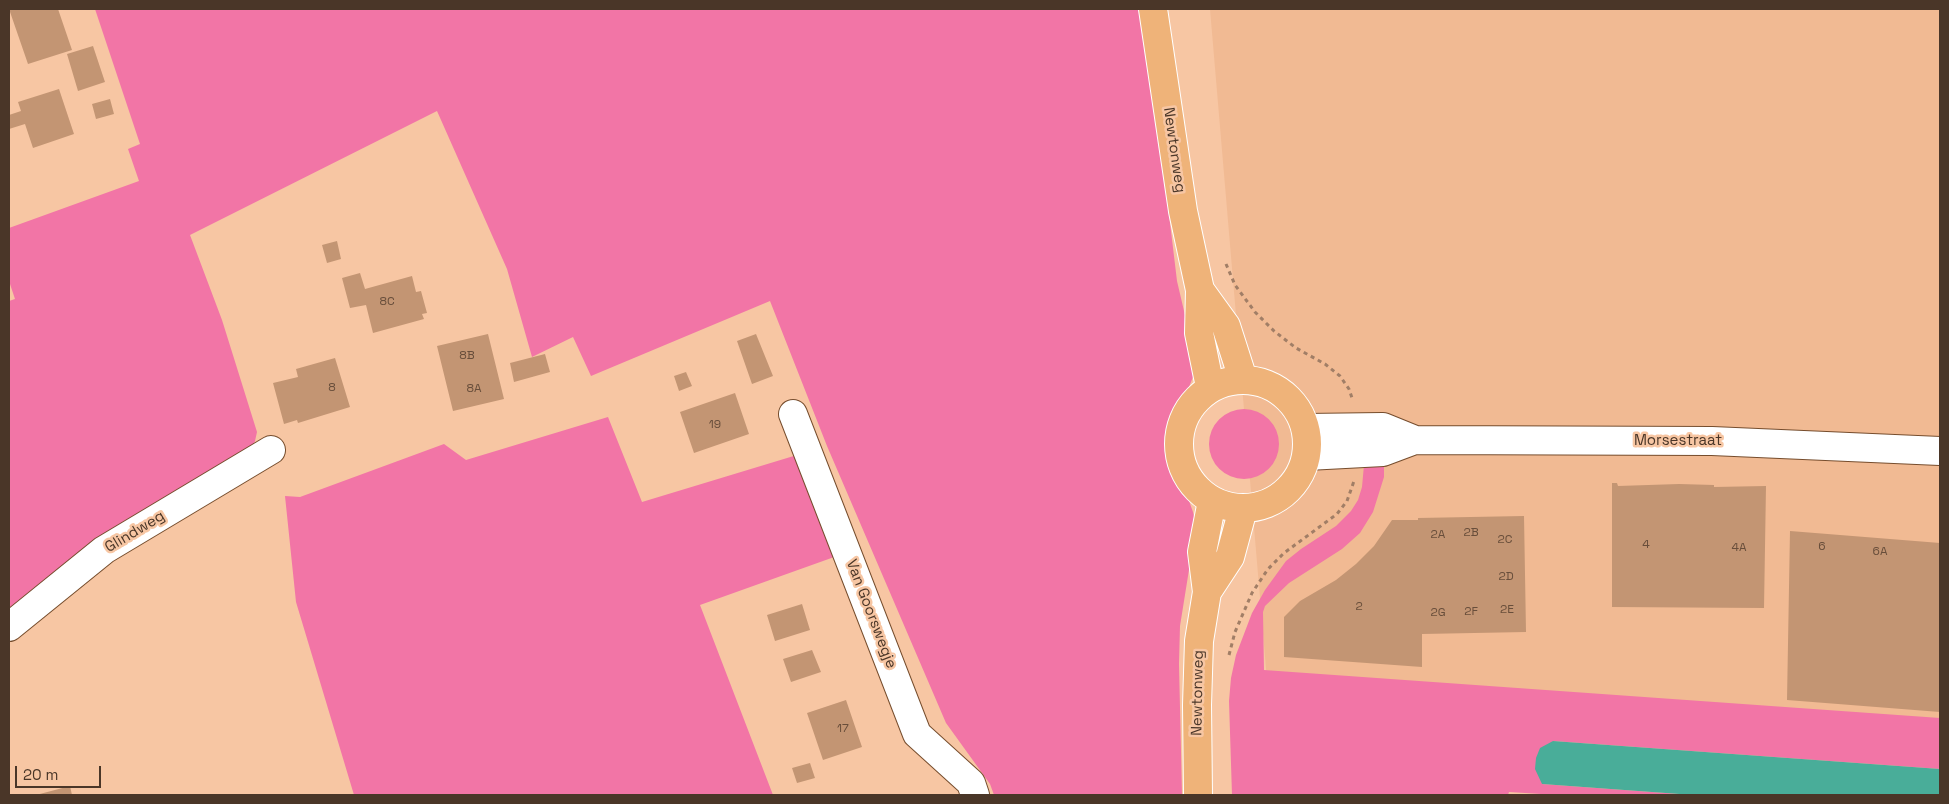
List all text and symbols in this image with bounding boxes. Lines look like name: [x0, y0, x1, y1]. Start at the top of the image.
street label: Newtonweg: [1159, 106, 1189, 194]
house number: 8C: [379, 295, 395, 309]
house number: 8B: [459, 349, 475, 363]
house number: 8: [328, 381, 336, 395]
house number: 8A: [466, 382, 482, 396]
house number: 19: [709, 418, 721, 432]
street label: Morsestraat: [1634, 432, 1722, 450]
street label: Glindweg: [102, 507, 168, 557]
house number: 2B: [1463, 526, 1479, 540]
house number: 2A: [1431, 528, 1445, 542]
house number: 2C: [1498, 533, 1512, 547]
house number: 4: [1642, 538, 1650, 552]
house number: 6: [1818, 540, 1826, 554]
house number: 4A: [1731, 541, 1747, 555]
house number: 6A: [1873, 545, 1887, 559]
street label: Van Goorswegje: [842, 557, 900, 671]
house number: 2D: [1498, 570, 1514, 584]
house number: 2: [1355, 600, 1363, 614]
house number: 2E: [1500, 603, 1514, 617]
house number: 2F: [1464, 605, 1478, 619]
house number: 2G: [1430, 606, 1446, 620]
street label: Newtonweg: [1188, 650, 1208, 736]
house number: 17: [837, 722, 849, 736]
scale bar: [18, 756, 104, 788]
text: 20 m: [23, 765, 58, 784]

